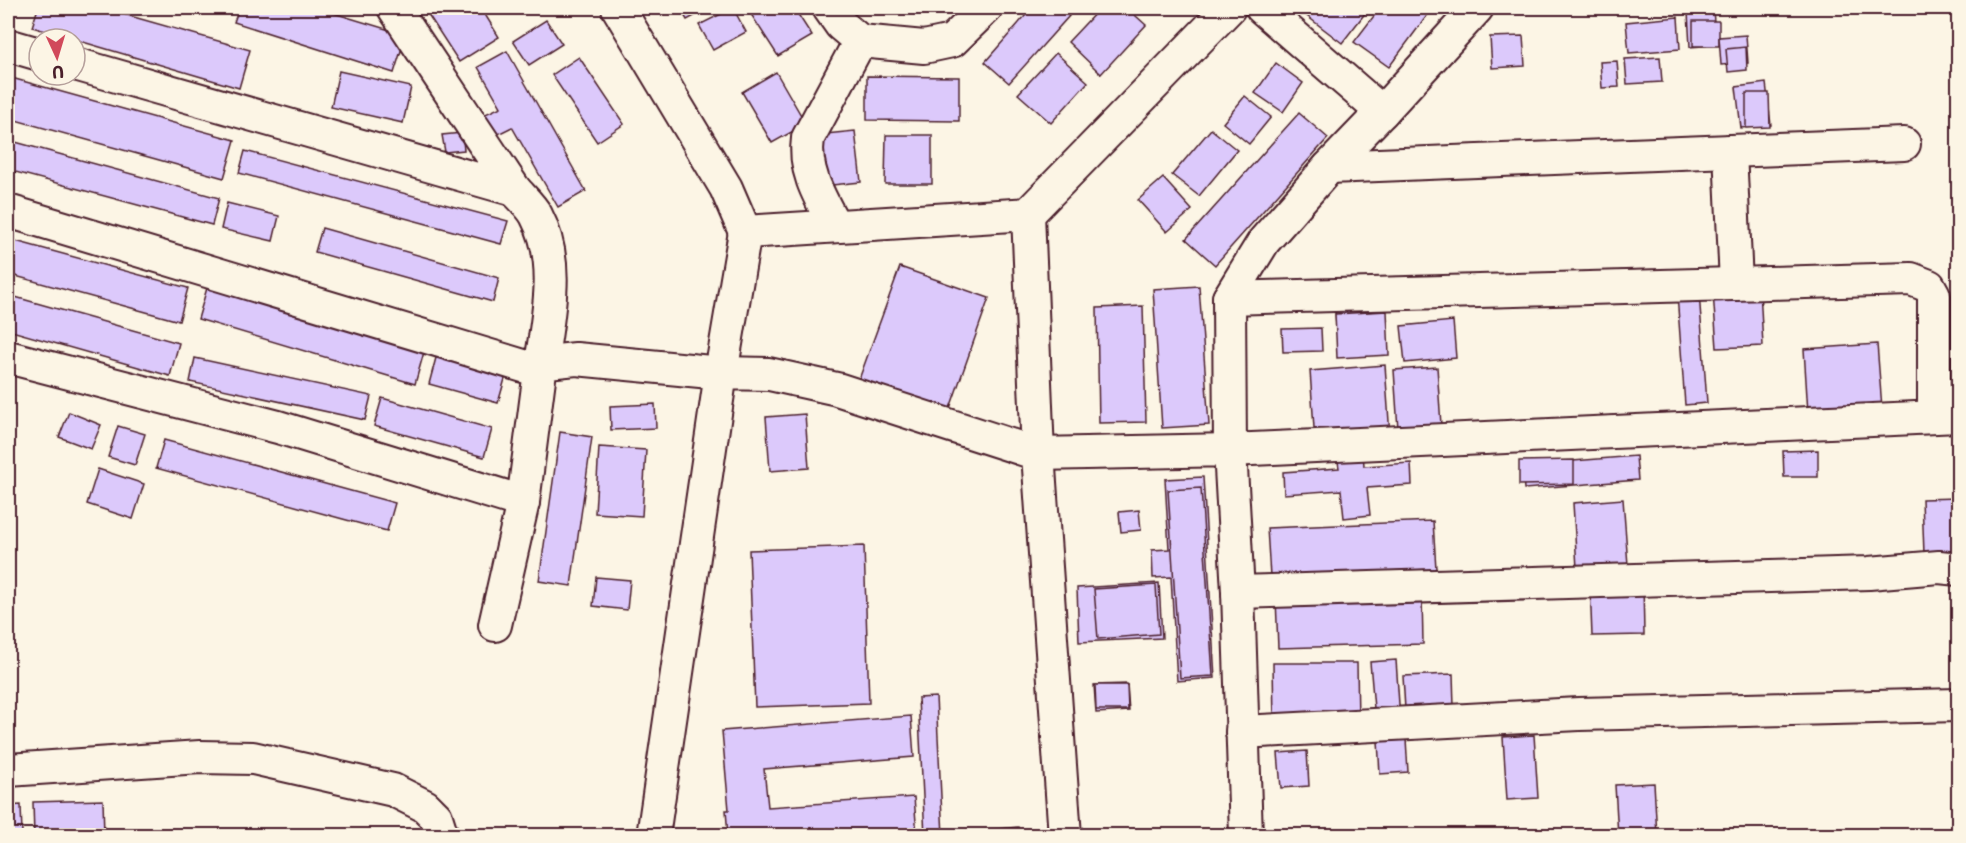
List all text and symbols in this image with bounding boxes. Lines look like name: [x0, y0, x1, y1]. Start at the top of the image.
north arrow: [27, 27, 87, 87]
text: U: [51, 61, 65, 85]

